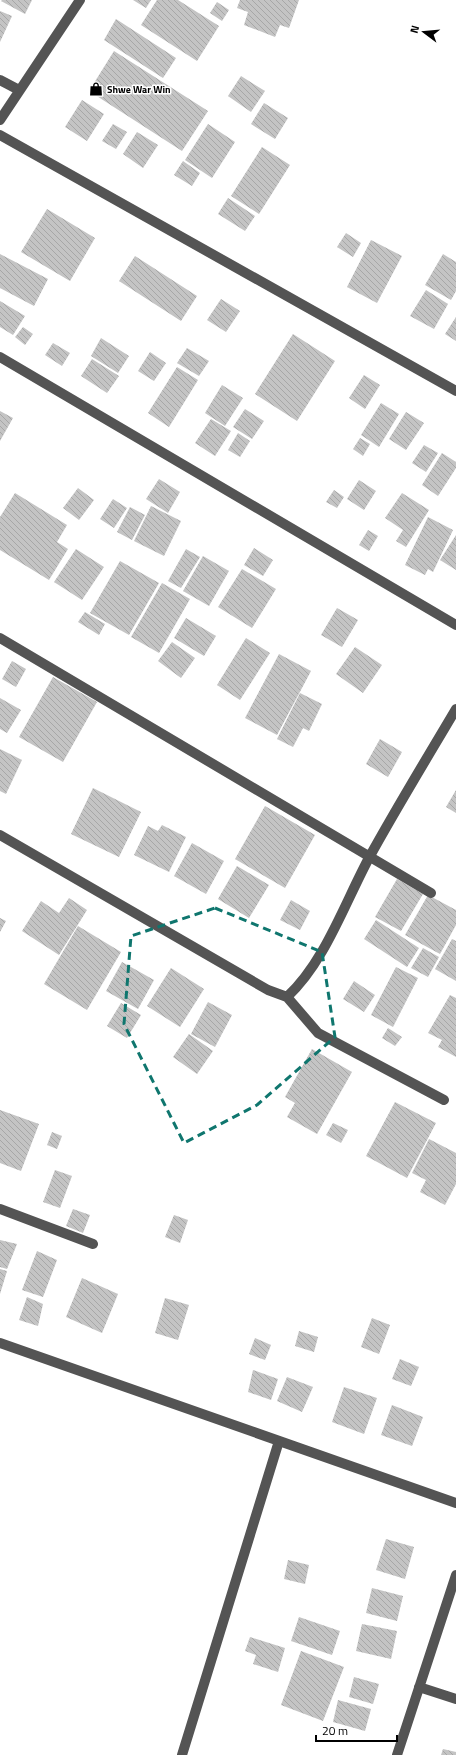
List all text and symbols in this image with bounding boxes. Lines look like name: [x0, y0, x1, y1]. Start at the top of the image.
north arrow: [404, 12, 444, 52]
text: N: [406, 23, 423, 35]
shop icon: Shwe War Win: [88, 81, 104, 97]
place label: Shwe War Win: [107, 82, 171, 97]
scale bar: [316, 1717, 397, 1743]
text: 20 m: [322, 1721, 348, 1740]

